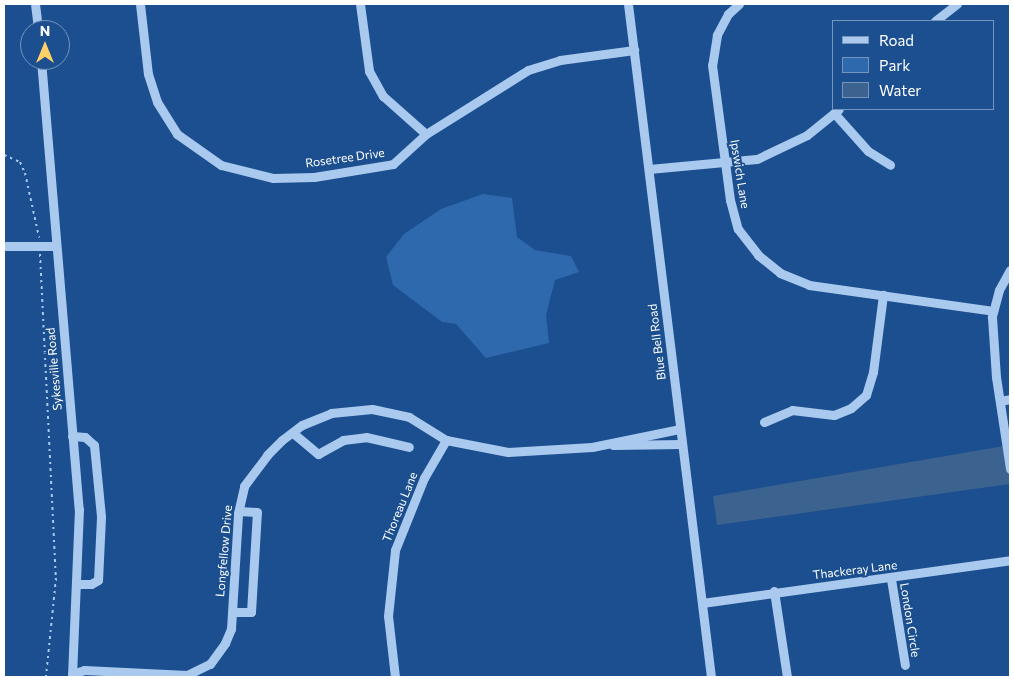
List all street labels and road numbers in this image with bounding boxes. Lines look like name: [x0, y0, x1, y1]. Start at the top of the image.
street label: Ipswich Lane: [727, 138, 753, 210]
street label: Rosetree Drive: [304, 145, 386, 171]
street label: Blue Bell Road: [645, 303, 669, 381]
street label: Sykesville Road: [43, 327, 65, 411]
street label: Thoreau Lane: [379, 470, 421, 544]
street label: Longfellow Drive: [213, 504, 235, 598]
street label: Thackeray Lane: [812, 558, 898, 582]
street label: London Circle: [897, 582, 923, 658]

